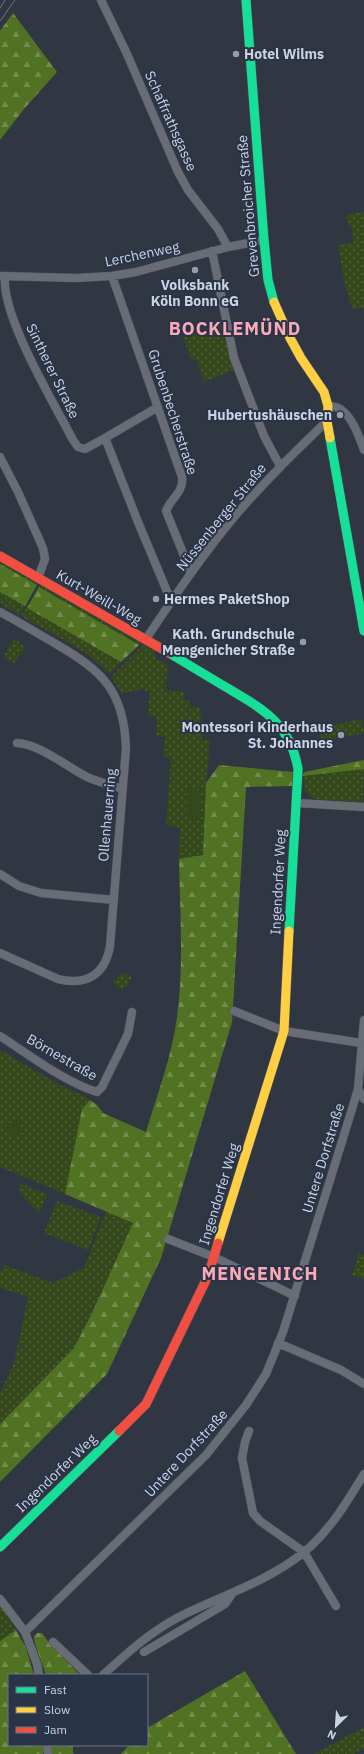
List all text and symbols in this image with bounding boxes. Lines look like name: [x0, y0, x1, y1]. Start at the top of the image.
place label: Hotel Wilms: [244, 45, 324, 63]
marker: Hotel Wilms: [231, 49, 241, 59]
street label: Schaffrathsgasse: [141, 68, 201, 174]
street label: Grevenbroicher Straße: [233, 134, 263, 278]
street label: Lerchenweg: [103, 237, 182, 271]
marker: Volksbank Köln Bonn eG: [190, 265, 200, 275]
place label: Volksbank Köln Bonn eG: [151, 276, 239, 310]
district label: BOCKLEMÜND: [169, 317, 301, 340]
street label: Sintherer Straße: [22, 320, 84, 422]
street label: Grubenbecherstraße: [144, 347, 202, 477]
place label: Hubertushäuschen: [207, 406, 332, 424]
marker: Hubertushäuschen: [335, 410, 345, 420]
street label: Nüssenberger Straße: [172, 459, 270, 574]
street label: Kurt-Weill-Weg: [53, 565, 145, 629]
place label: Hermes PaketShop: [164, 590, 290, 608]
marker: Hermes PaketShop: [151, 594, 161, 604]
place label: Kath. Grundschule Mengenicher Straße: [162, 625, 295, 659]
marker: Kath. Grundschule Mengenicher Straße: [298, 637, 308, 647]
place label: Montessori Kinderhaus St. Johannes: [181, 718, 333, 752]
marker: Montessori Kinderhaus St. Johannes: [336, 730, 346, 740]
street label: Ollenhauerring: [94, 767, 120, 862]
street label: Ingendorfer Weg: [266, 828, 290, 935]
street label: Börnestraße: [23, 1030, 101, 1085]
street label: Untere Dorfstraße: [298, 1101, 348, 1215]
street label: Ingendorfer Weg: [195, 1140, 243, 1247]
district label: MENGENICH: [201, 1262, 319, 1285]
street label: Untere Dorfstraße: [141, 1405, 232, 1501]
street label: Ingendorfer Weg: [12, 1429, 101, 1516]
legend: [8, 1674, 148, 1746]
text: Fast: [44, 1682, 67, 1697]
text: Slow: [44, 1702, 70, 1717]
north arrow: [316, 1706, 356, 1746]
text: Jam: [44, 1722, 67, 1737]
text: N: [325, 1727, 338, 1743]

